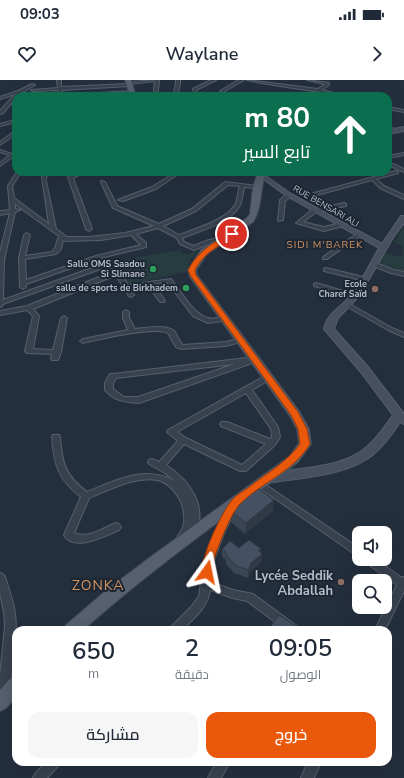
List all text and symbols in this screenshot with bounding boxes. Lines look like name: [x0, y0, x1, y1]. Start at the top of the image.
text: 09:03: [20, 4, 60, 24]
text: Waylane: [166, 42, 239, 66]
icon: heart: [16, 43, 38, 65]
icon: forward: [366, 43, 388, 65]
text: 80 m: [244, 99, 310, 137]
icon: ahead: [324, 108, 376, 160]
text: تابع السير: [243, 140, 310, 164]
street label: RUE BENSARI ALI: [291, 182, 361, 230]
pin: [215, 217, 249, 251]
icon: arrive: [221, 223, 243, 245]
district label: SIDI M'BAREK: [287, 238, 363, 252]
place label: Salle OMS Saadou Si Slimane: [67, 258, 145, 280]
marker: Salle OMS Saadou Si Slimane: [148, 264, 158, 274]
place label: Ecole Charef Saïd: [318, 278, 367, 300]
place label: salle de sports de Birkhadem: [56, 282, 178, 294]
marker: salle de sports de Birkhadem: [181, 283, 191, 293]
marker: Ecole Charef Saïd: [370, 284, 380, 294]
map controls: [352, 526, 392, 614]
button: sound: [352, 526, 392, 566]
position arrow: [186, 551, 228, 593]
place label: Lycée Seddik Abdallah: [255, 567, 334, 600]
button: search: [352, 574, 392, 614]
district label: ZONKA: [72, 576, 124, 595]
marker: Lycée Seddik Abdallah: [336, 577, 346, 587]
text: 2: [185, 632, 199, 664]
text: 09:05: [269, 632, 332, 664]
text: 650: [72, 635, 115, 667]
text: m: [88, 665, 99, 683]
text: دقيقة: [175, 666, 209, 684]
text: الوصول: [280, 666, 321, 684]
button: مشاركة: [28, 712, 198, 758]
button: خروج: [206, 712, 376, 758]

